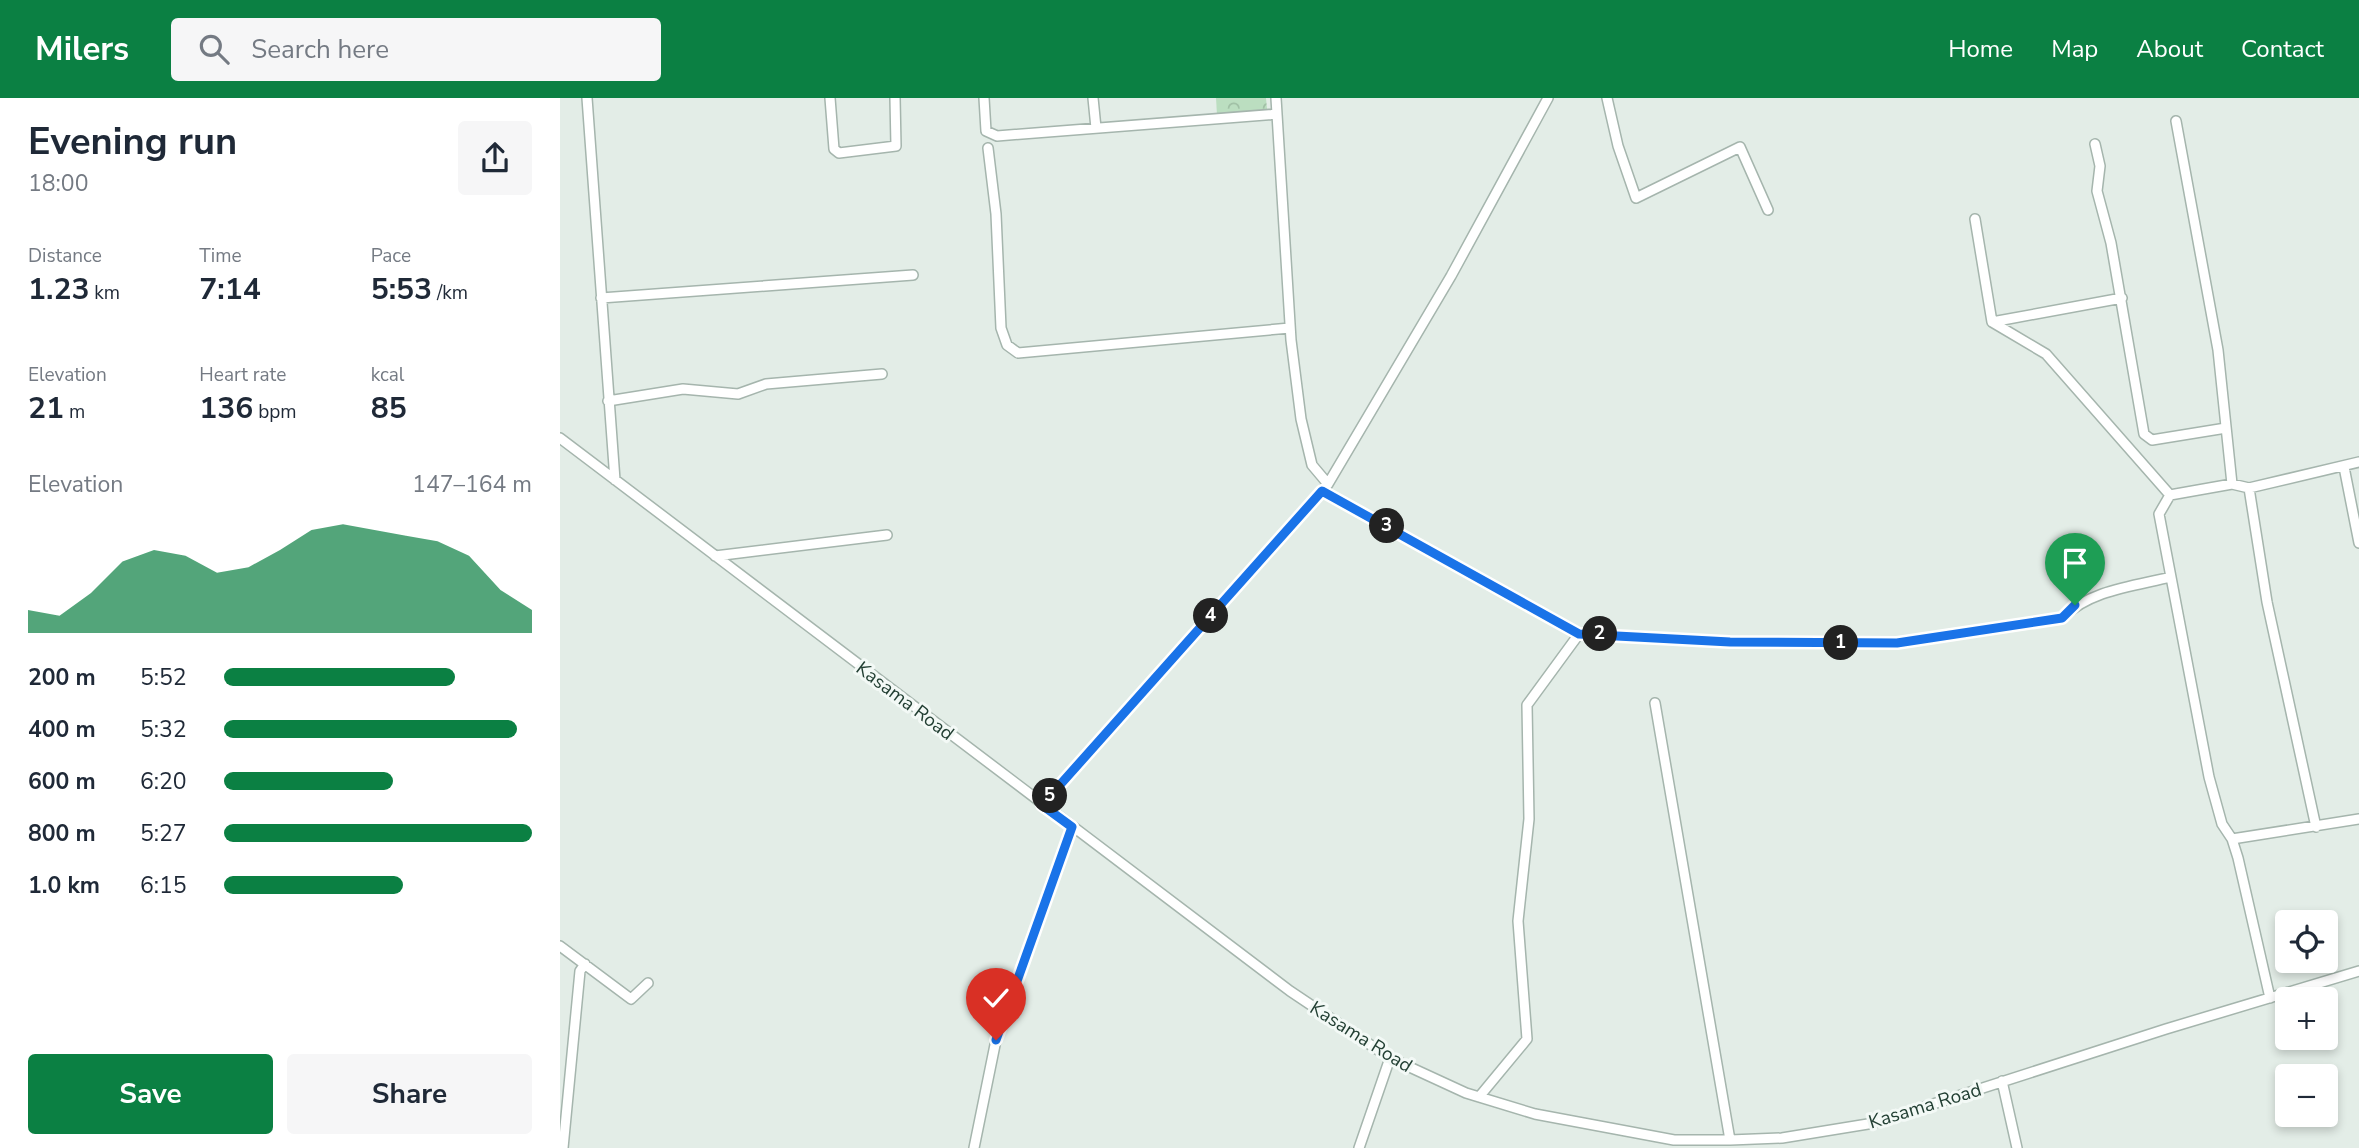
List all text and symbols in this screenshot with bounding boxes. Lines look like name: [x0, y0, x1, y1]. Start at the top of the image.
search box: [171, 18, 661, 81]
text: Milers: [35, 27, 129, 72]
icon: search: [195, 30, 233, 68]
text: Search here: [251, 32, 389, 67]
text: Home: [1948, 33, 2013, 65]
text: Map: [2051, 33, 2098, 65]
text: About: [2136, 33, 2203, 65]
text: Contact: [2241, 33, 2324, 65]
text: Evening run: [28, 116, 237, 167]
button: share: [458, 121, 532, 195]
text: 18:00: [28, 168, 88, 199]
text: Distance: [28, 243, 102, 269]
text: Time: [199, 243, 242, 269]
text: Pace: [371, 243, 411, 269]
text: 1.23: [28, 269, 89, 310]
text: 7:14: [199, 269, 261, 310]
text: 5:53: [371, 269, 432, 310]
text: km: [89, 280, 120, 306]
text: /km: [432, 280, 468, 306]
text: Elevation: [28, 362, 107, 388]
text: Heart rate: [199, 362, 286, 388]
text: kcal: [371, 362, 404, 388]
text: 21: [28, 388, 64, 429]
text: 136: [199, 388, 253, 429]
text: 85: [371, 388, 407, 429]
text: m: [64, 399, 85, 425]
text: bpm: [253, 399, 297, 425]
text: Elevation: [28, 469, 123, 500]
text: 147–164 m: [412, 469, 532, 500]
pin: 3: [1370, 508, 1404, 544]
text: 3: [1381, 512, 1392, 538]
pin: [2045, 533, 2105, 605]
icon: arrive: [2056, 544, 2094, 582]
pin: 4: [1194, 598, 1228, 634]
text: 4: [1205, 602, 1216, 628]
pin: 2: [1583, 616, 1618, 652]
text: 2: [1594, 620, 1605, 646]
pin: 1: [1824, 626, 1858, 660]
text: 1: [1835, 629, 1846, 655]
street label: Kasama Road: [851, 656, 959, 746]
text: 200 m: [28, 662, 96, 693]
text: 5:52: [140, 662, 187, 693]
text: 400 m: [28, 714, 96, 745]
text: 5:32: [140, 714, 187, 745]
text: 600 m: [28, 766, 96, 797]
text: 6:20: [140, 766, 187, 797]
pin: 5: [1032, 778, 1068, 814]
text: 5: [1044, 782, 1055, 808]
text: 800 m: [28, 818, 96, 849]
text: 5:27: [140, 818, 187, 849]
text: 1.0 km: [28, 870, 100, 901]
text: 6:15: [140, 870, 187, 901]
map controls: [2275, 910, 2338, 1127]
button: locate: [2275, 910, 2338, 973]
pin: [966, 968, 1026, 1040]
icon: check: [977, 979, 1015, 1017]
button: +: [2275, 987, 2338, 1050]
street label: Kasama Road: [1305, 995, 1417, 1079]
button: Save: [28, 1054, 273, 1134]
button: Share: [287, 1054, 532, 1134]
button: −: [2275, 1064, 2338, 1127]
street label: Kasama Road: [1865, 1077, 1985, 1135]

